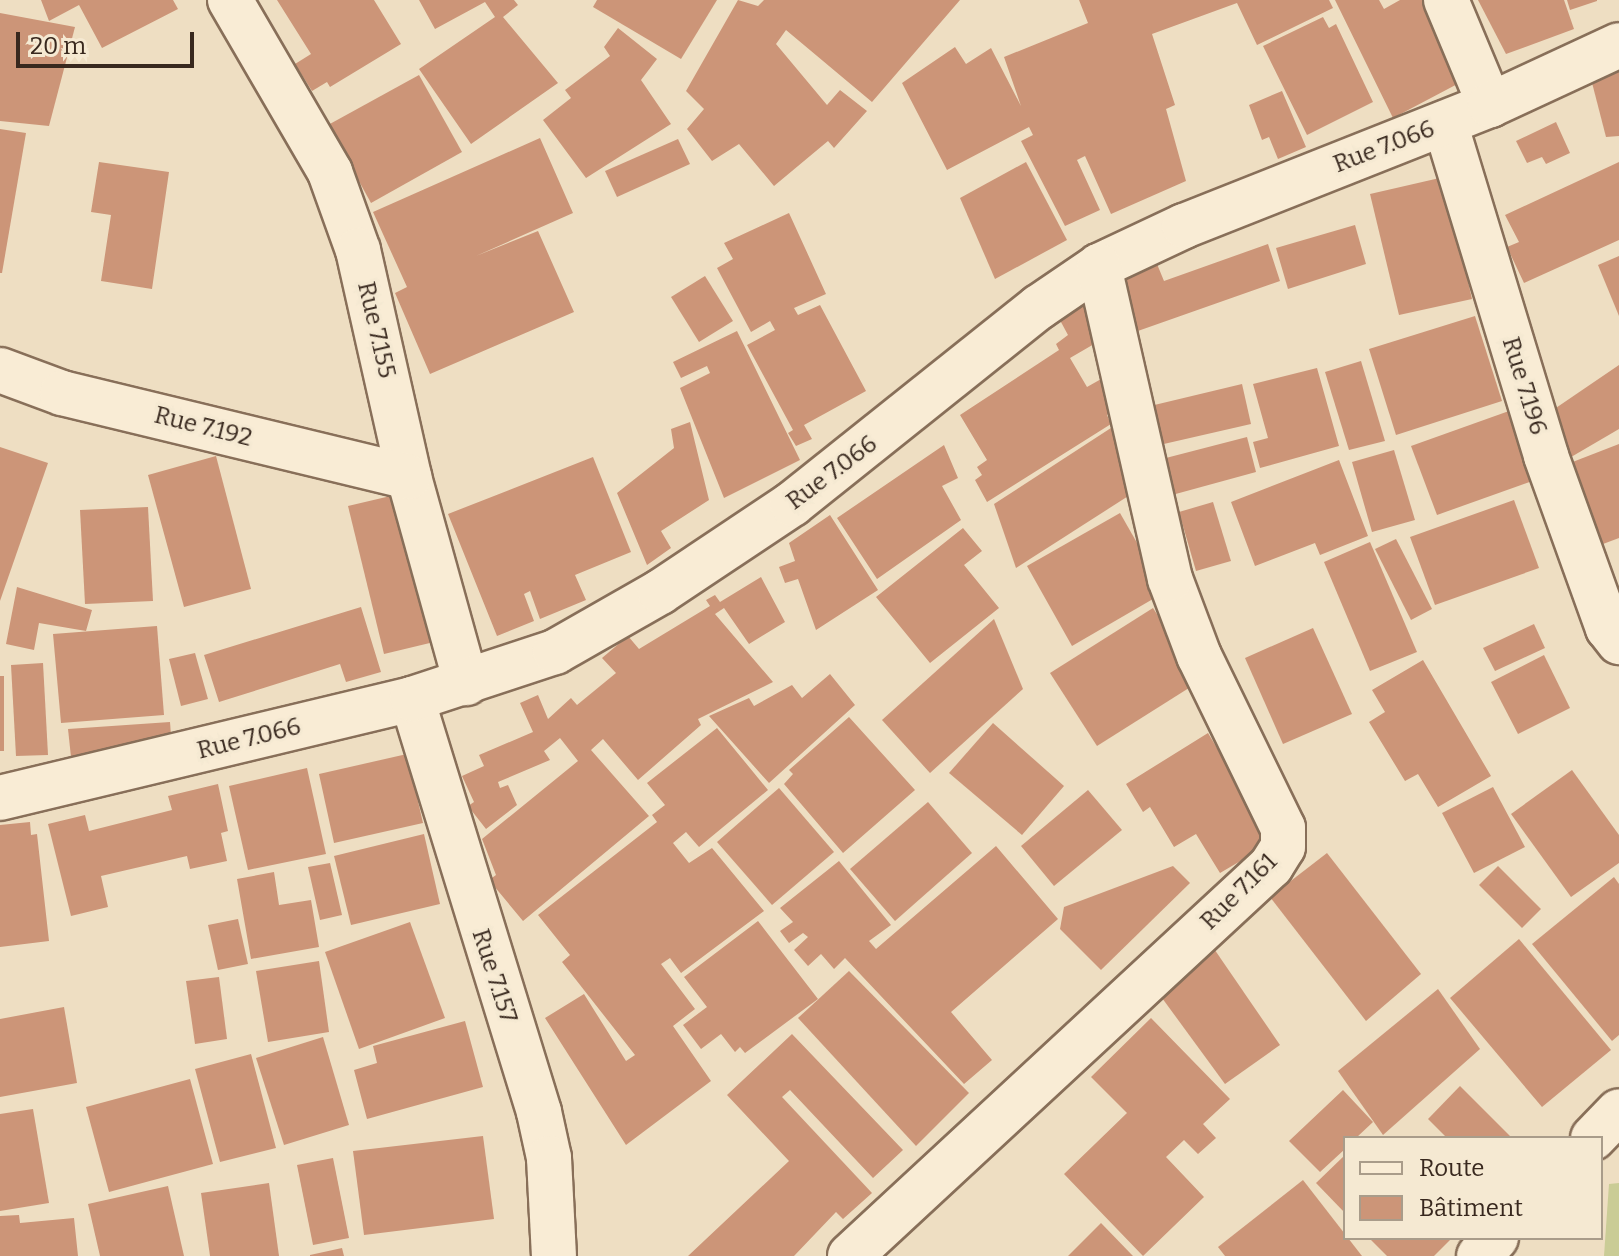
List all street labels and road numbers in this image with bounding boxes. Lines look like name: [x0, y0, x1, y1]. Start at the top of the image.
street label: Rue 7.066: [1330, 115, 1438, 179]
street label: Rue 7.155: [351, 279, 401, 381]
street label: Rue 7.196: [1496, 334, 1552, 438]
street label: Rue 7.192: [151, 401, 255, 453]
street label: Rue 7.066: [781, 430, 883, 516]
street label: Rue 7.066: [194, 712, 304, 766]
street label: Rue 7.161: [1195, 848, 1283, 936]
street label: Rue 7.157: [465, 926, 523, 1026]

